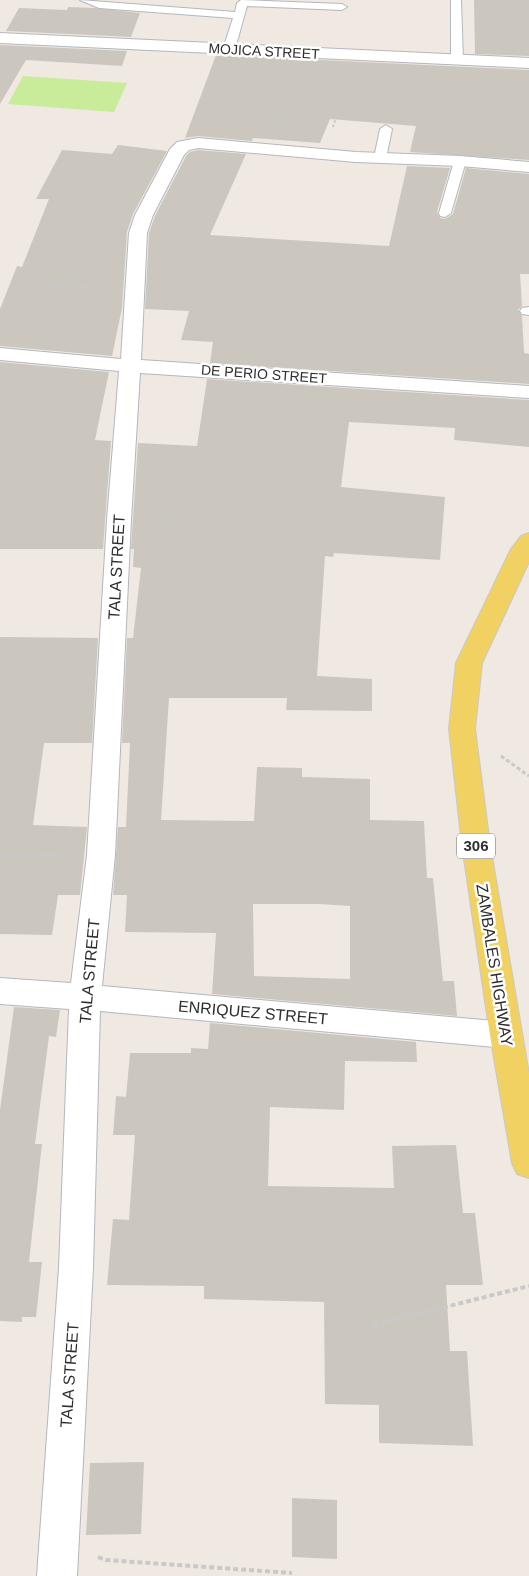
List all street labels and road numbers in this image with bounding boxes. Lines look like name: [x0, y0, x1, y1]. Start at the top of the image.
street label: MOJICA STREET: [208, 40, 320, 62]
street label: DE PERIO STREET: [201, 362, 328, 386]
street label: TALA STREET: [105, 514, 128, 620]
road number: 306: [457, 834, 495, 858]
street label: ZAMBALES HIGHWAY: [473, 883, 516, 1048]
street label: TALA STREET: [76, 918, 103, 1024]
street label: ENRIQUEZ STREET: [177, 997, 329, 1028]
street label: TALA STREET: [57, 1322, 82, 1428]

